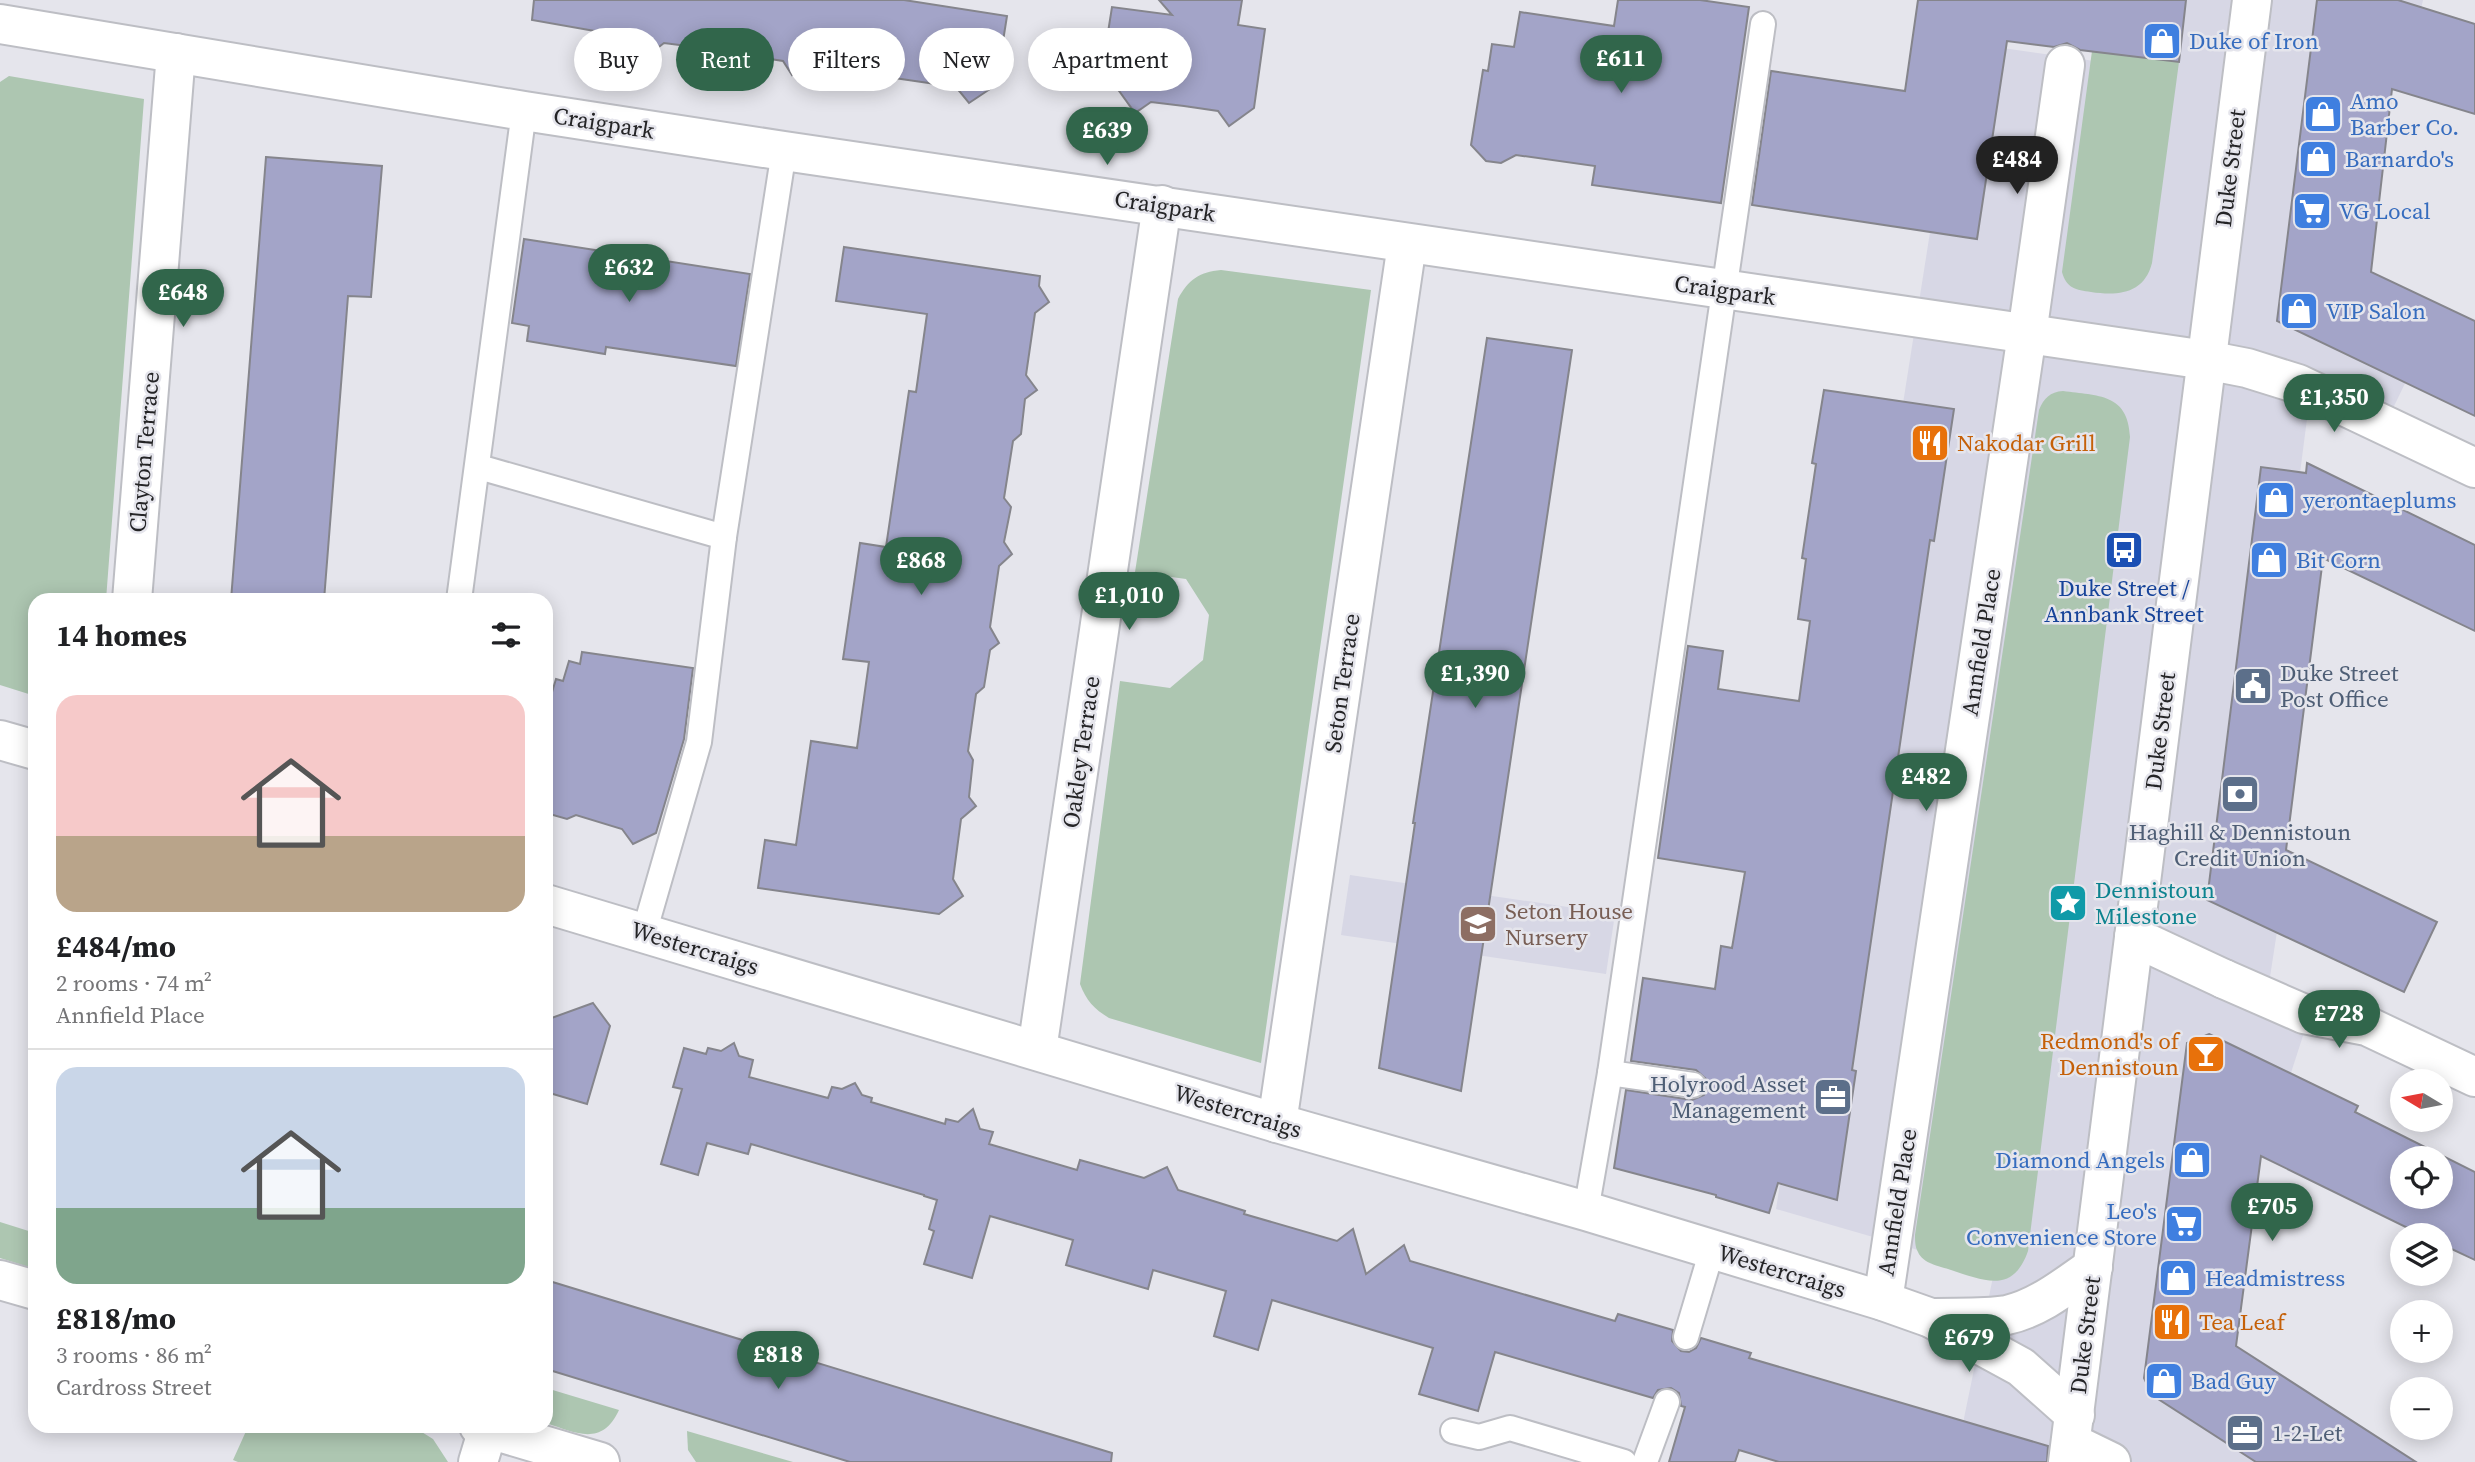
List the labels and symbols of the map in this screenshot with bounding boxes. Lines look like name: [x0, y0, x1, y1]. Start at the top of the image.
shop icon: Duke of Iron: [2141, 20, 2183, 62]
place label: Duke of Iron: [2189, 25, 2319, 57]
pin: £611: [1580, 36, 1662, 95]
place label: Amo Barber Co.: [2350, 85, 2459, 143]
shop icon: Amo Barber Co.: [2302, 93, 2344, 135]
street label: Craigpark: [551, 99, 657, 147]
street label: Duke Street: [2207, 107, 2253, 229]
pin: £639: [1066, 108, 1148, 167]
pin: £484: [1976, 136, 2058, 196]
shop icon: Barnardo's: [2297, 138, 2339, 180]
place label: Barnardo's: [2345, 143, 2454, 175]
street label: Craigpark: [1112, 182, 1218, 230]
supermarket icon: VG Local: [2291, 190, 2333, 232]
place label: VG Local: [2339, 195, 2431, 227]
pin: £632: [588, 244, 670, 304]
street label: Craigpark: [1673, 267, 1778, 313]
pin: £648: [142, 270, 224, 329]
shop icon: VIP Salon: [2278, 290, 2320, 332]
place label: VIP Salon: [2326, 295, 2426, 327]
street label: Clayton Terrace: [121, 370, 167, 534]
pin: £1,350: [2277, 374, 2391, 434]
restaurant icon: Nakodar Grill: [1909, 422, 1951, 464]
place label: Nakodar Grill: [1957, 427, 2096, 459]
shop icon: yerontaeplums: [2255, 479, 2297, 521]
place label: yerontaeplums: [2303, 484, 2457, 516]
bus stop icon: Duke Street / Annbank Street: [2103, 529, 2145, 571]
pin: £868: [880, 538, 962, 597]
shop icon: Bit Corn: [2248, 539, 2290, 581]
place label: Bit Corn: [2296, 544, 2381, 576]
street label: Annfield Place: [1954, 566, 2008, 718]
pin: £1,010: [1072, 572, 1186, 632]
place label: Duke Street / Annbank Street: [2044, 572, 2204, 630]
street label: Seton Terrace: [1316, 611, 1368, 755]
pin: £1,390: [1418, 650, 1532, 710]
place label: Duke Street Post Office: [2280, 657, 2399, 715]
public building icon: Duke Street Post Office: [2232, 665, 2274, 707]
street label: Duke Street: [2137, 670, 2183, 792]
street label: Oakley Terrace: [1054, 674, 1108, 830]
pin: £482: [1885, 754, 1967, 813]
bank icon: Haghill & Dennistoun Credit Union: [2219, 773, 2261, 815]
place label: Haghill & Dennistoun Credit Union: [2129, 816, 2351, 874]
place label: Dennistoun Milestone: [2095, 874, 2215, 932]
place icon: Dennistoun Milestone: [2047, 882, 2089, 924]
place label: Seton House Nursery: [1505, 895, 1633, 953]
school or university icon: Seton House Nursery: [1457, 903, 1499, 945]
street label: Westercraigs: [627, 913, 763, 983]
pin: £728: [2298, 990, 2380, 1050]
place label: Redmond's of Dennistoun: [2040, 1025, 2181, 1083]
bar icon: Redmond's of Dennistoun: [2185, 1033, 2227, 1075]
place label: Holyrood Asset Management: [1650, 1068, 1807, 1126]
north arrow: [2390, 1069, 2454, 1132]
street label: Westercraigs: [1170, 1076, 1306, 1146]
office icon: Holyrood Asset Management: [1812, 1076, 1854, 1118]
street label: Annfield Place: [1870, 1126, 1924, 1278]
shop icon: Diamond Angels: [2171, 1139, 2213, 1181]
place label: Diamond Angels: [1995, 1144, 2165, 1176]
pin: £705: [2231, 1184, 2313, 1243]
place label: Leo's Convenience Store: [1966, 1195, 2157, 1253]
supermarket icon: Leo's Convenience Store: [2163, 1203, 2205, 1245]
street label: Westercraigs: [1714, 1236, 1850, 1306]
shop icon: Headmistress: [2157, 1257, 2199, 1299]
place label: Headmistress: [2205, 1262, 2345, 1294]
street label: Duke Street: [2062, 1274, 2108, 1396]
restaurant icon: Tea Leaf: [2151, 1301, 2193, 1343]
place label: Tea Leaf: [2199, 1306, 2287, 1338]
pin: £679: [1928, 1314, 2010, 1374]
pin: £818: [737, 1332, 819, 1391]
shop icon: Bad Guy: [2143, 1360, 2185, 1402]
place label: Bad Guy: [2191, 1365, 2276, 1397]
office icon: 1-2-Let: [2224, 1412, 2266, 1454]
place label: 1-2-Let: [2272, 1417, 2343, 1449]

